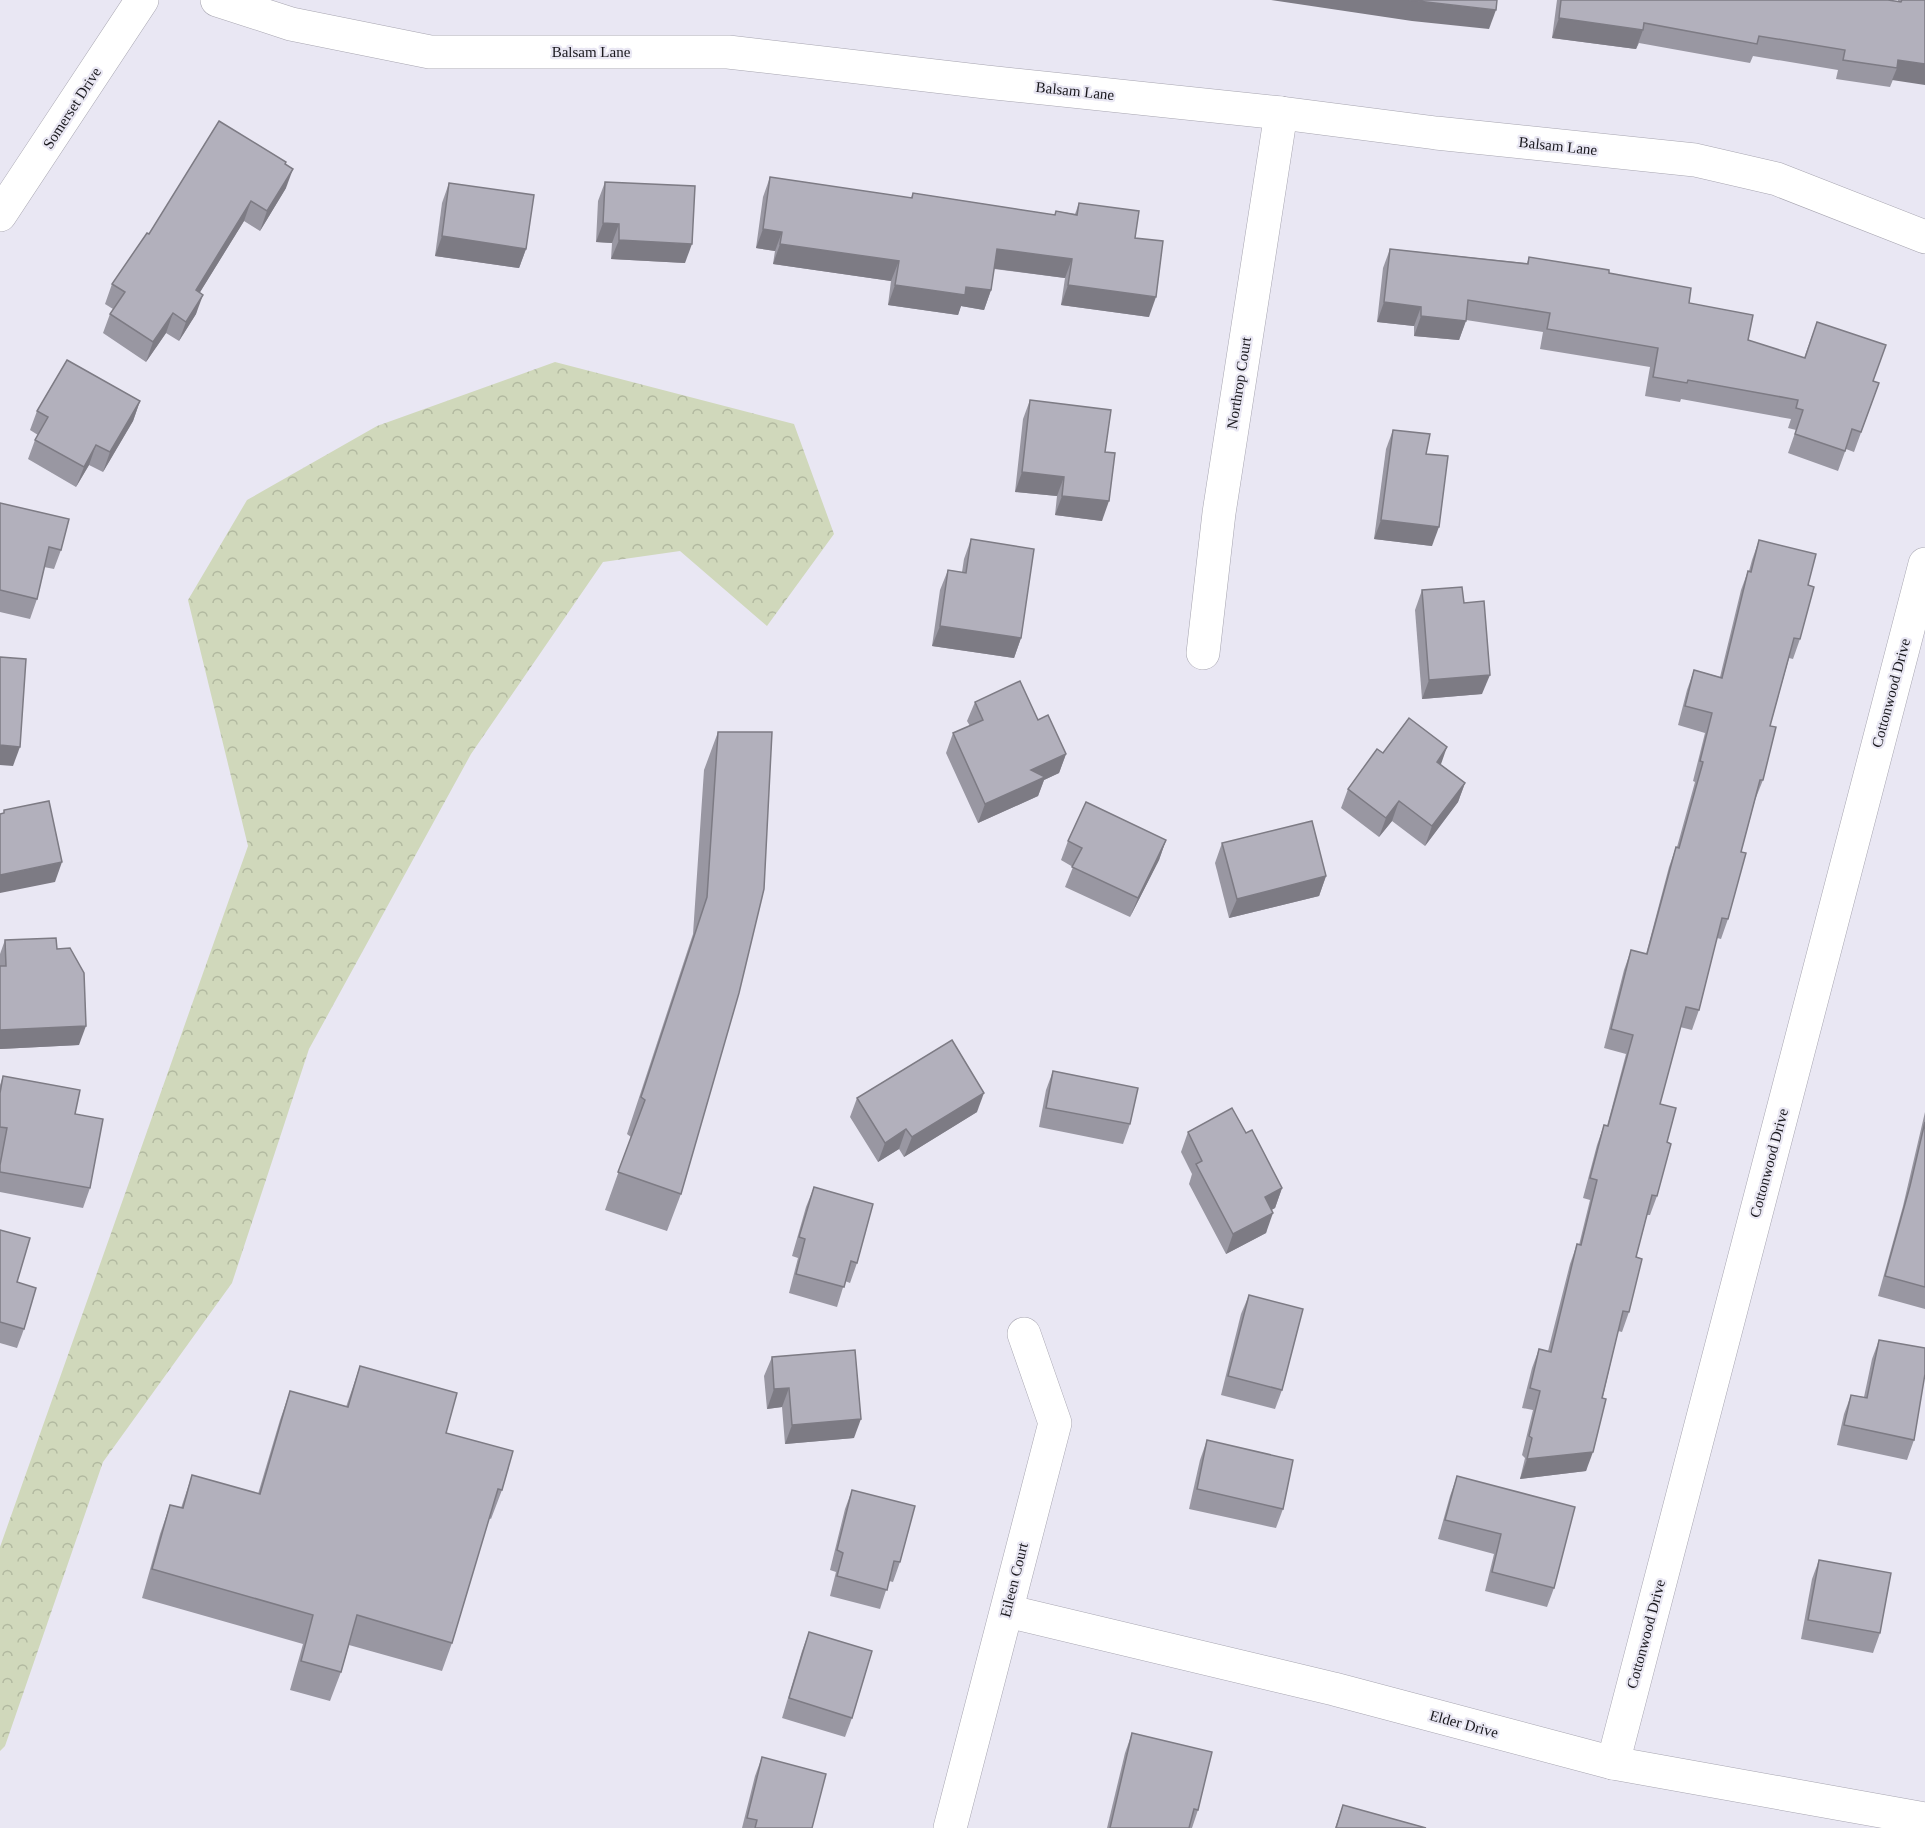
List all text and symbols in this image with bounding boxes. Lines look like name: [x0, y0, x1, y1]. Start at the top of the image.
street label: Balsam Lane: [552, 44, 631, 60]
street label: Somerset Drive: [40, 64, 104, 152]
street label: Balsam Lane: [1035, 79, 1115, 103]
street label: Balsam Lane: [1518, 134, 1598, 158]
street label: Northrop Court: [1224, 335, 1254, 430]
street label: Cottonwood Drive: [1869, 636, 1913, 749]
street label: Cottonwood Drive: [1747, 1106, 1791, 1219]
street label: Eileen Court: [997, 1540, 1031, 1619]
street label: Cottonwood Drive: [1624, 1577, 1668, 1690]
street label: Elder Drive: [1428, 1707, 1500, 1741]

